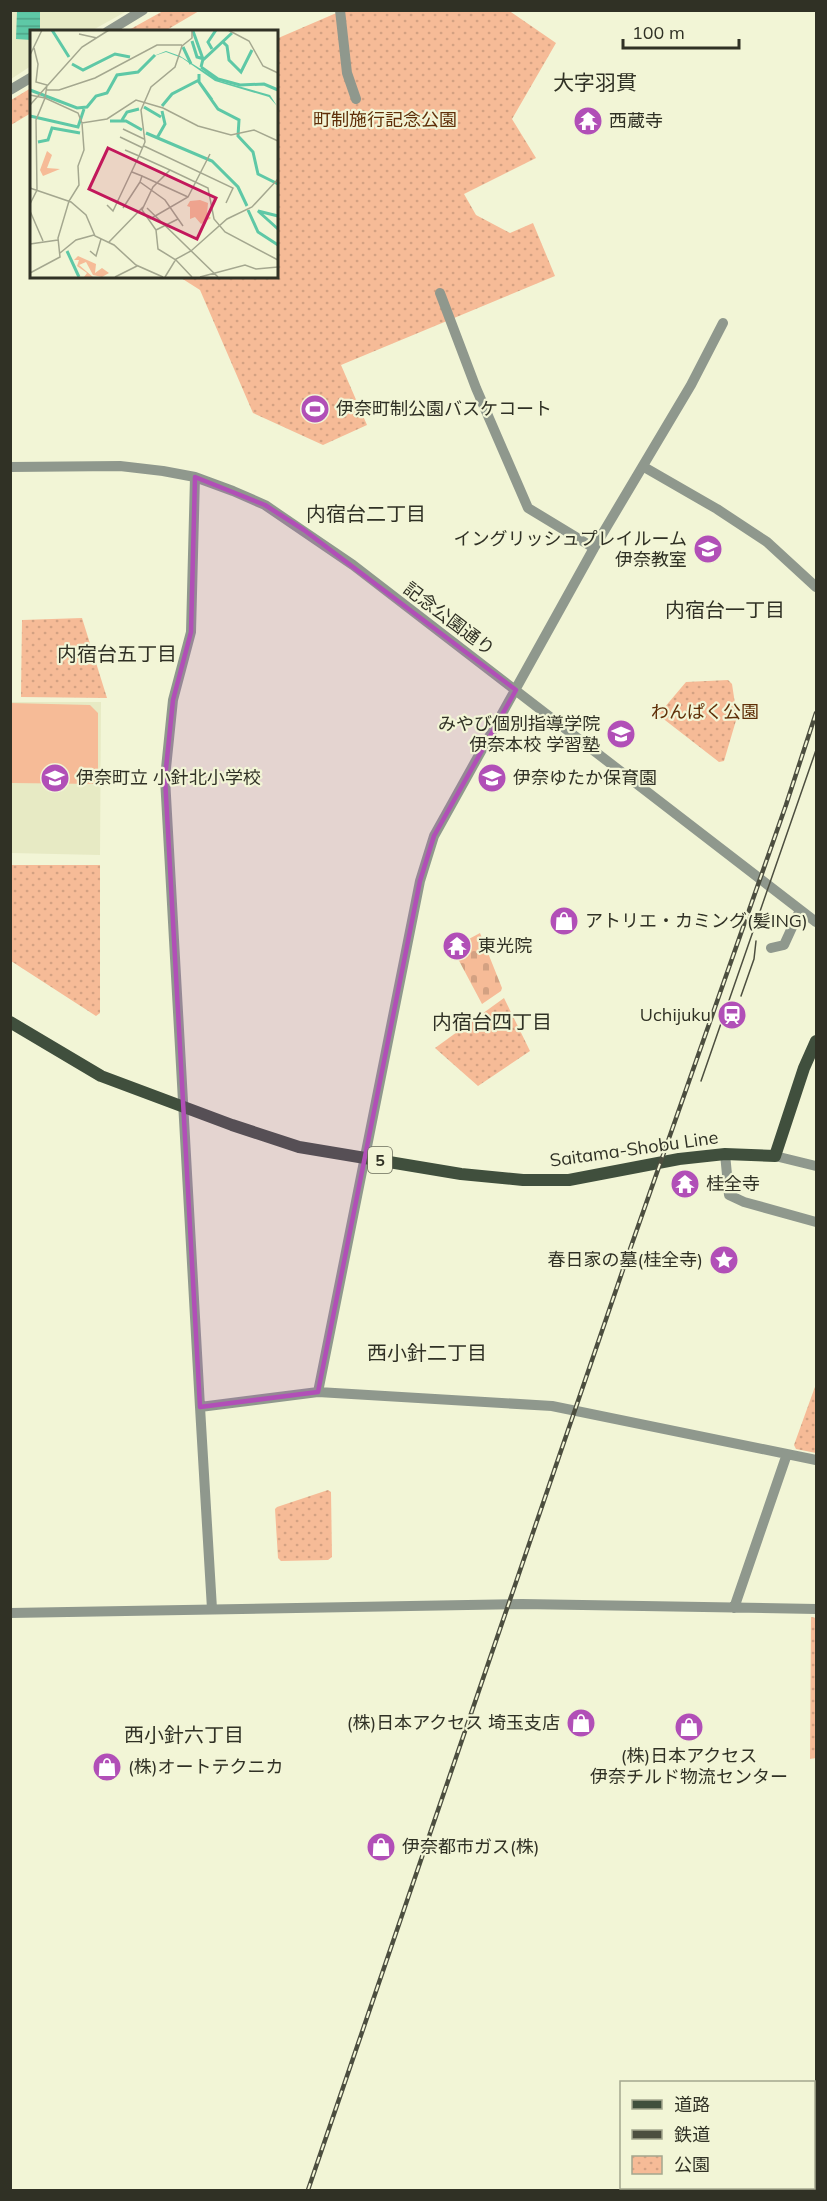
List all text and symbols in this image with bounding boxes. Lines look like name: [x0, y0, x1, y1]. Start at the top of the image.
scale bar: [623, 12, 738, 50]
text: 100 m: [632, 21, 685, 44]
inset map: [30, 30, 278, 278]
district label: 大字羽貫: [553, 69, 637, 95]
temple icon: 西蔵寺: [572, 105, 604, 137]
park label: 町制施行記念公園: [313, 108, 457, 131]
place label: 西蔵寺: [609, 109, 663, 132]
sports icon: 伊奈町制公園バスケコート: [299, 393, 331, 425]
place label: 伊奈町制公園バスケコート: [336, 397, 552, 420]
district label: 内宿台二丁目: [306, 501, 426, 526]
place label: イングリッシュプレイルーム 伊奈教室: [454, 527, 687, 571]
school or university icon: イングリッシュプレイルーム 伊奈教室: [692, 533, 724, 565]
street label: 記念公園通り: [399, 577, 499, 660]
district label: 内宿台一丁目: [665, 597, 785, 622]
district label: 内宿台五丁目: [57, 641, 177, 666]
park label: わんぱく公園: [651, 700, 759, 723]
place label: みやび個別指導学院 伊奈本校 学習塾: [438, 712, 600, 756]
school or university icon: みやび個別指導学院 伊奈本校 学習塾: [605, 718, 637, 750]
school or university icon: 伊奈町立 小針北小学校: [39, 762, 71, 794]
school or university icon: 伊奈ゆたか保育園: [476, 762, 508, 794]
place label: 伊奈町立 小針北小学校: [76, 766, 261, 789]
place label: 伊奈ゆたか保育園: [513, 766, 657, 789]
shop icon: アトリエ・カミング(髪ING): [548, 905, 580, 937]
place label: アトリエ・カミング(髪ING): [585, 909, 808, 932]
temple icon: 東光院: [441, 930, 473, 962]
place label: 東光院: [478, 934, 532, 957]
station icon: Uchijuku: [716, 999, 748, 1031]
place label: Uchijuku: [640, 1003, 711, 1026]
district label: 内宿台四丁目: [432, 1009, 552, 1034]
street label: Saitama-Shobu Line: [548, 1125, 720, 1172]
road number: 5: [368, 1147, 392, 1173]
temple icon: 桂全寺: [669, 1168, 701, 1200]
place label: 桂全寺: [706, 1172, 760, 1195]
place icon: 春日家の墓(桂全寺): [708, 1244, 740, 1276]
place label: 春日家の墓(桂全寺): [548, 1248, 703, 1271]
district label: 西小針二丁目: [367, 1340, 487, 1365]
shop icon: (株)日本アクセス 埼玉支店: [565, 1707, 597, 1739]
place label: (株)日本アクセス 埼玉支店: [347, 1711, 560, 1734]
shop icon: (株)日本アクセス 伊奈チルド物流センター: [673, 1711, 705, 1743]
district label: 西小針六丁目: [124, 1722, 244, 1747]
place label: (株)日本アクセス 伊奈チルド物流センター: [590, 1744, 788, 1788]
shop icon: (株)オートテクニカ: [91, 1751, 123, 1783]
place label: (株)オートテクニカ: [128, 1755, 283, 1778]
shop icon: 伊奈都市ガス(株): [365, 1831, 397, 1863]
place label: 伊奈都市ガス(株): [402, 1835, 539, 1858]
legend: [620, 2081, 815, 2189]
text: 道路: [674, 2093, 710, 2116]
text: 鉄道: [674, 2123, 710, 2146]
text: 公園: [674, 2153, 710, 2176]

